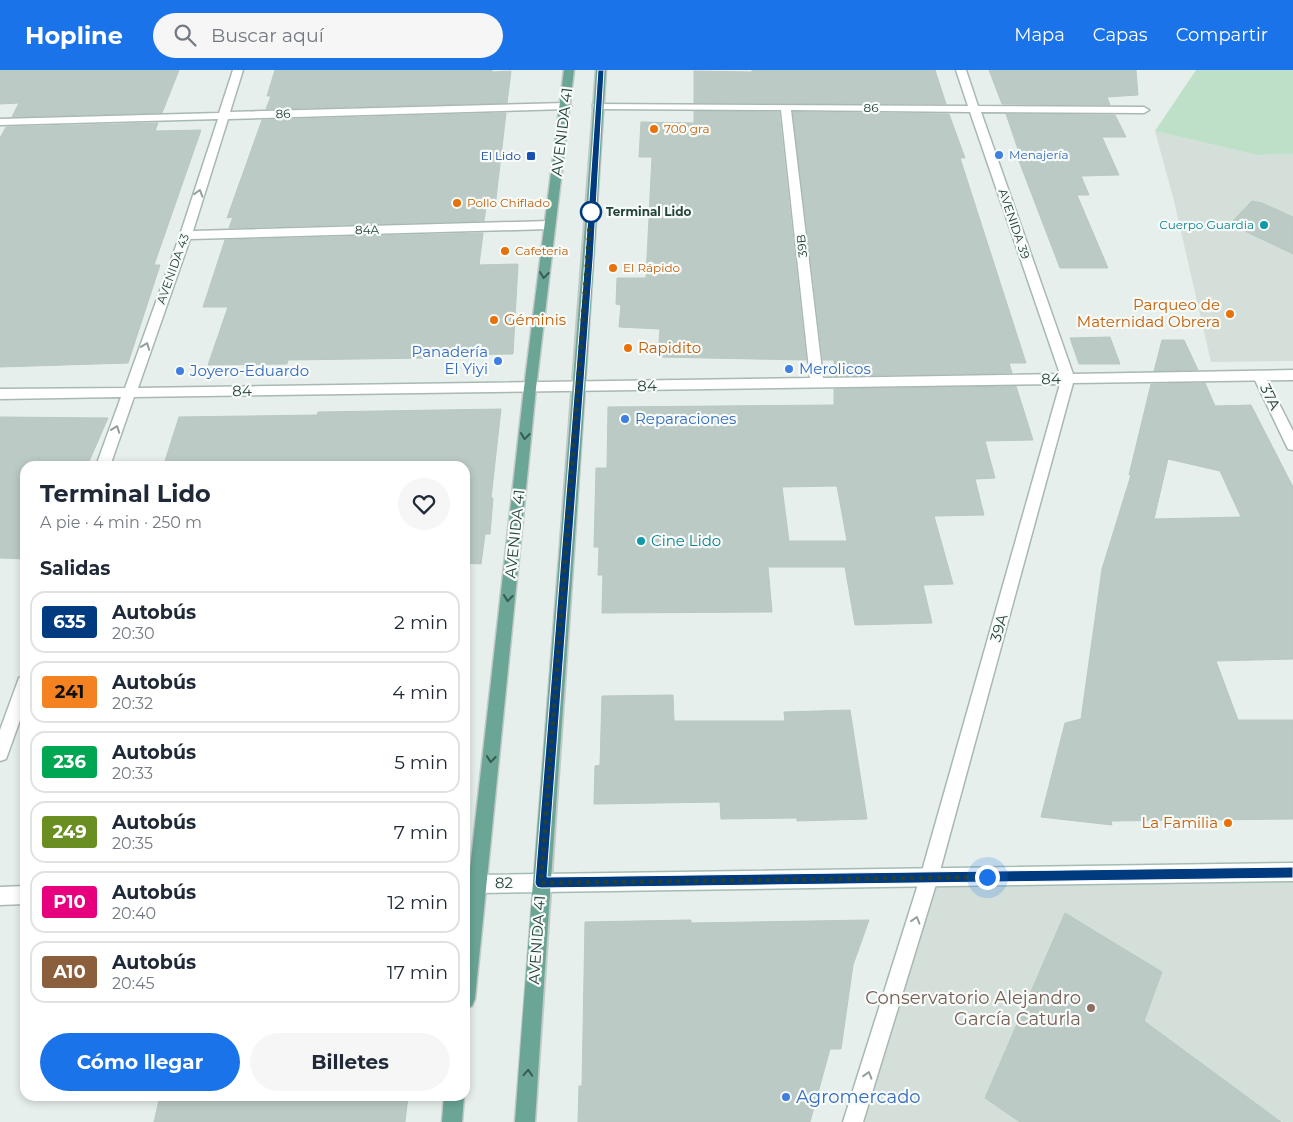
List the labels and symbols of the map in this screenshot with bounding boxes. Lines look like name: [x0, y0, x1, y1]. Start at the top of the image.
street label: AVENIDA 41: [547, 87, 576, 177]
street label: 86: [864, 100, 878, 115]
street label: 86: [275, 106, 291, 121]
place label: 700 gra: [664, 121, 709, 136]
marker: 700 gra: [648, 123, 660, 135]
place label: Menajería: [1009, 147, 1068, 162]
place label: El Lido: [481, 148, 521, 163]
marker: Menajería: [993, 149, 1005, 161]
marker: El Lido: [525, 150, 537, 162]
street label: AVENIDA 39: [995, 187, 1034, 261]
one-way arrow: [193, 189, 203, 197]
place label: Pollo Chiflado: [467, 195, 550, 210]
marker: Pollo Chiflado: [451, 197, 463, 209]
marker: Terminal Lido: [580, 201, 602, 223]
place label: Terminal Lido: [606, 204, 692, 219]
place label: Cuerpo Guardia: [1159, 217, 1254, 232]
marker: Cuerpo Guardia: [1258, 219, 1270, 231]
street label: 84A: [355, 222, 380, 237]
street label: AVENIDA 43: [153, 231, 192, 306]
street label: 39B: [793, 234, 810, 258]
place label: Cafeteria: [515, 243, 569, 258]
marker: Cafeteria: [499, 245, 511, 257]
place label: El Rápido: [623, 260, 680, 275]
marker: El Rápido: [607, 262, 619, 274]
one-way arrow: [539, 271, 550, 279]
place label: Parqueo de Maternidad Obrera: [1077, 295, 1220, 331]
marker: Parqueo de Maternidad Obrera: [1224, 308, 1236, 320]
place label: Géminis: [504, 310, 566, 329]
marker: Géminis: [488, 314, 500, 326]
place label: Rapidito: [638, 338, 701, 357]
one-way arrow: [140, 342, 150, 351]
place label: Panadería El Yiyi: [412, 342, 488, 378]
marker: Rapidito: [622, 342, 634, 354]
marker: Panadería El Yiyi: [492, 355, 504, 367]
place label: Merolicos: [799, 359, 871, 378]
place label: Joyero-Eduardo: [189, 361, 309, 380]
marker: Merolicos: [783, 363, 795, 375]
marker: Joyero-Eduardo: [174, 365, 186, 377]
street label: 84: [1041, 369, 1061, 388]
street label: 84: [637, 376, 657, 395]
street label: 84: [232, 381, 252, 400]
street label: 37A: [1256, 381, 1285, 413]
place label: Reparaciones: [635, 409, 736, 428]
marker: Reparaciones: [619, 413, 631, 425]
one-way arrow: [110, 425, 120, 434]
one-way arrow: [520, 432, 531, 440]
street label: AVENIDA 41: [500, 489, 529, 579]
place label: Cine Lido: [651, 531, 721, 550]
marker: Cine Lido: [635, 535, 647, 547]
one-way arrow: [503, 594, 514, 602]
street label: 39A: [985, 611, 1012, 644]
one-way arrow: [486, 756, 497, 764]
place label: La Familia: [1141, 813, 1218, 832]
marker: La Familia: [1222, 817, 1234, 829]
your location: [975, 865, 1000, 890]
street label: 82: [495, 873, 513, 892]
street label: AVENIDA 41: [524, 895, 549, 985]
one-way arrow: [911, 917, 921, 925]
place label: Conservatorio Alejandro García Caturla: [865, 987, 1081, 1030]
marker: Conservatorio Alejandro García Caturla: [1085, 1002, 1097, 1014]
one-way arrow: [523, 1069, 534, 1077]
one-way arrow: [862, 1072, 872, 1080]
place label: Agromercado: [796, 1086, 921, 1108]
marker: Agromercado: [780, 1091, 792, 1103]

